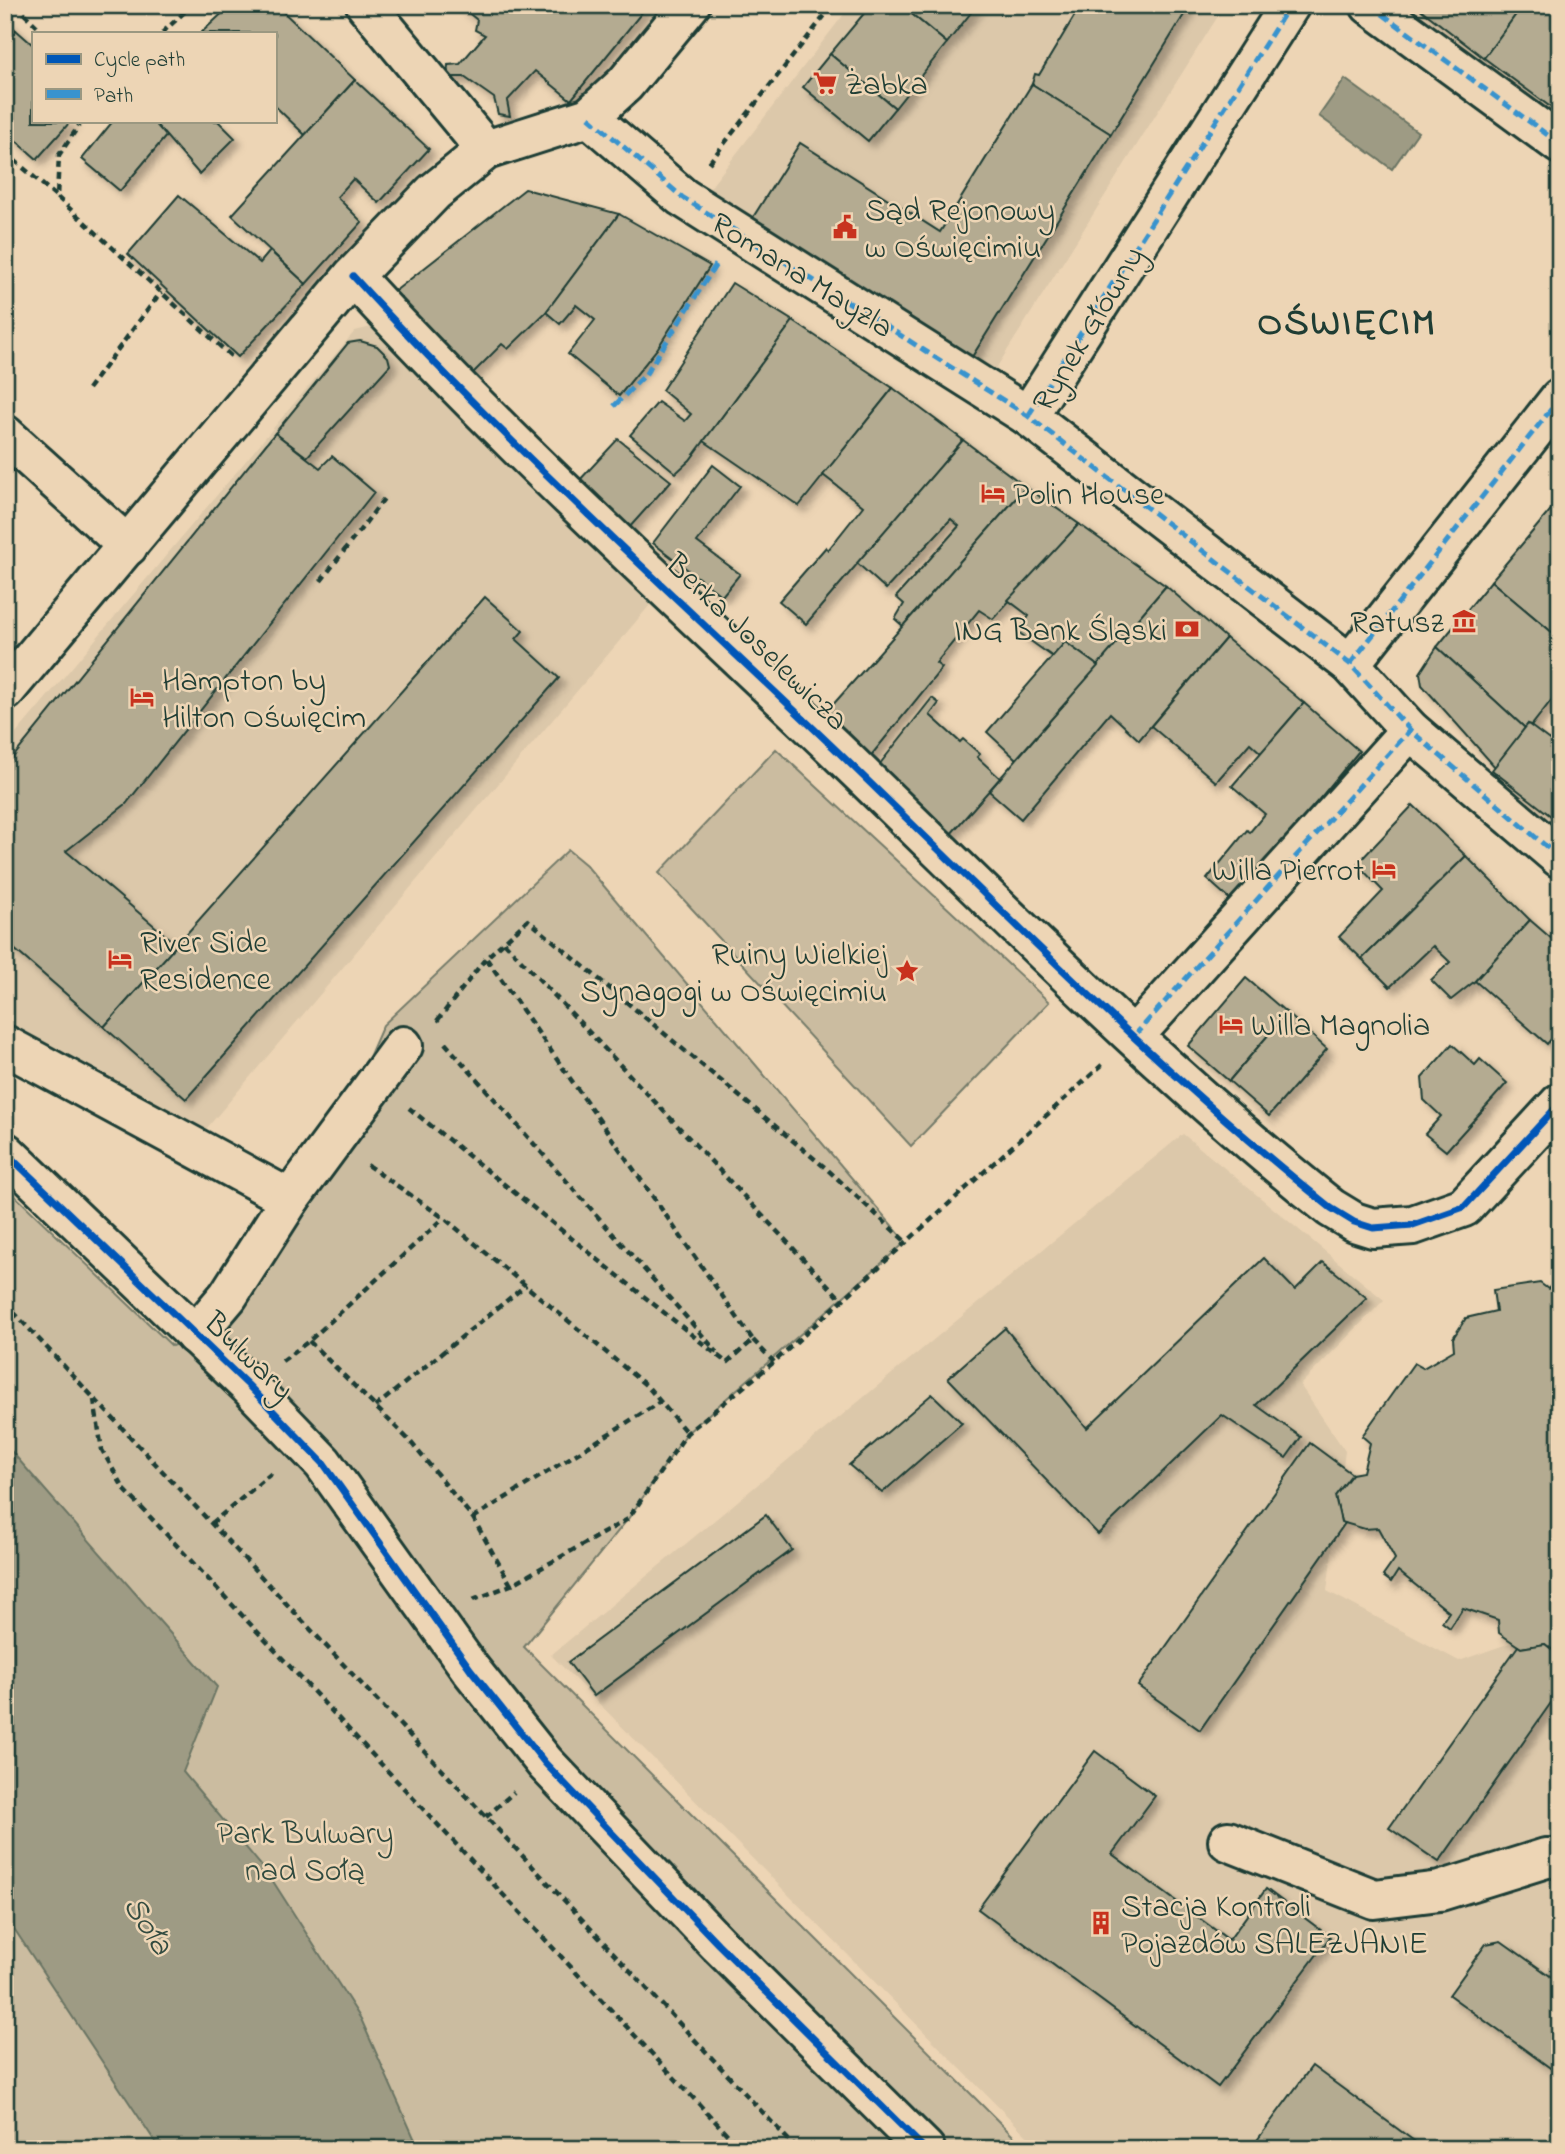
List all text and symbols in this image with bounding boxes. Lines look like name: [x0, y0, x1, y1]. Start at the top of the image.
legend: [32, 32, 276, 122]
text: Cycle path: [94, 46, 185, 78]
place label: Żabka: [845, 63, 928, 110]
supermarket icon: Żabka: [811, 69, 839, 97]
text: Path: [94, 82, 133, 112]
place label: Sąd Rejonowy w Oświęcimiu: [865, 189, 1055, 273]
street label: Romana Mayzla: [700, 202, 902, 352]
public building icon: Sąd Rejonowy w Oświęcimiu: [831, 213, 859, 241]
street label: Rynek Główny: [1022, 238, 1158, 422]
district label: OŚWIĘCIM: [1257, 297, 1437, 353]
place label: Polin House: [1013, 473, 1165, 520]
hotel icon: Polin House: [979, 479, 1007, 507]
street label: Berka Joselewicza: [652, 543, 858, 744]
place label: Ratusz: [1350, 601, 1445, 648]
museum icon: Ratusz: [1450, 607, 1478, 635]
place label: ING Bank Śląski: [954, 609, 1167, 656]
bank icon: ING Bank Śląski: [1173, 615, 1201, 643]
place label: Hampton by Hilton Oświęcim: [162, 659, 366, 743]
hotel icon: Hampton by Hilton Oświęcim: [128, 683, 156, 711]
place label: Willa Pierrot: [1212, 849, 1364, 896]
hotel icon: Willa Pierrot: [1370, 855, 1398, 883]
place label: River Side Residence: [140, 921, 271, 1005]
place label: Ruiny Wielkiej Synagogi w Oświęcimiu: [580, 933, 888, 1017]
hotel icon: River Side Residence: [106, 945, 134, 973]
place icon: Ruiny Wielkiej Synagogi w Oświęcimiu: [893, 957, 921, 985]
place label: Willa Magnolia: [1251, 1004, 1430, 1051]
hotel icon: Willa Magnolia: [1217, 1010, 1245, 1038]
street label: Bulwary: [191, 1301, 304, 1413]
park label: Park Bulwary nad Sołą: [217, 1812, 393, 1896]
place label: Stacja Kontroli Pojazdów SALEZJANIE: [1121, 1885, 1428, 1969]
water label: Soła: [109, 1887, 184, 1967]
building icon: Stacja Kontroli Pojazdów SALEZJANIE: [1087, 1909, 1115, 1937]

